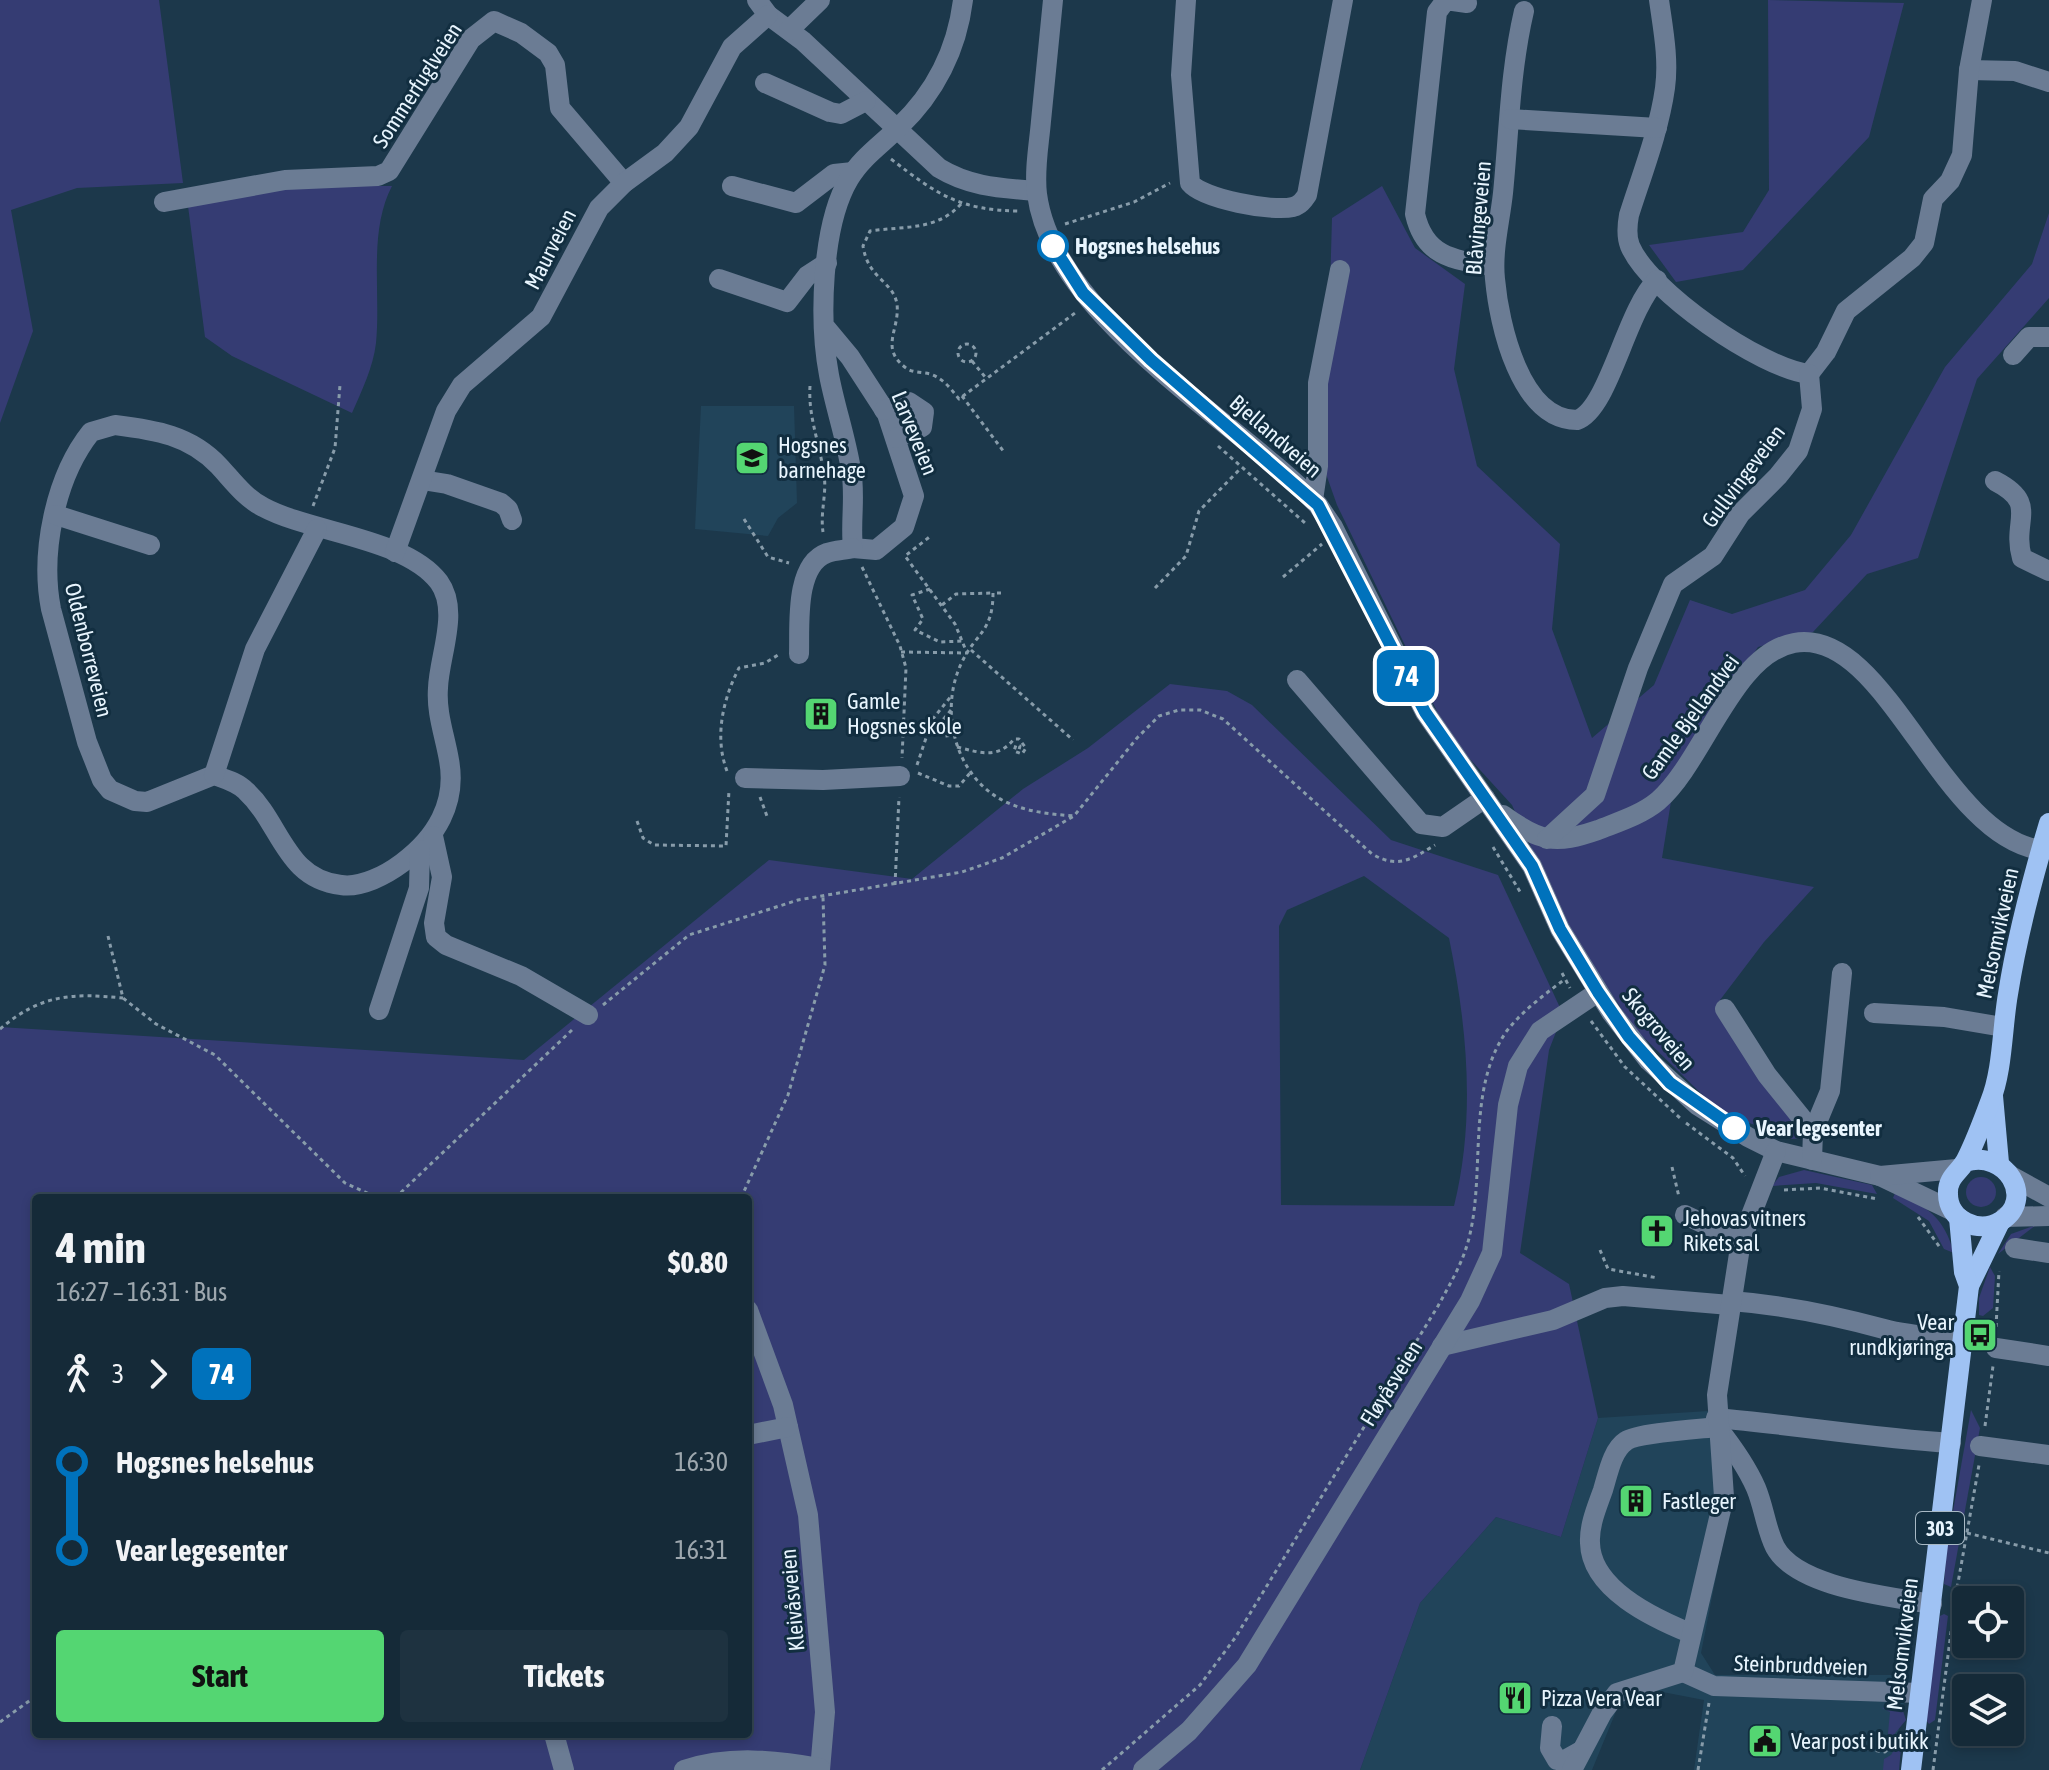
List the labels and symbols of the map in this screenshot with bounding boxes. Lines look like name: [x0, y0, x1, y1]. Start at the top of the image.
street label: Sommerfuglveien: [367, 18, 467, 152]
street label: Blåvingeveien: [1460, 160, 1496, 276]
street label: Maurveien: [519, 204, 581, 294]
marker: Hogsnes helsehus: [1038, 231, 1068, 261]
place label: Hogsnes helsehus: [1075, 233, 1220, 259]
street label: Larveveien: [886, 387, 944, 479]
street label: Bjellandveien: [1225, 389, 1327, 483]
street label: Gullvingeveien: [1696, 420, 1790, 532]
place label: Hogsnes barnehage: [778, 432, 866, 483]
school or university icon: Hogsnes barnehage: [733, 439, 771, 477]
street label: Oldenborreveien: [60, 580, 118, 720]
street label: Gamle Bjellandvei: [1636, 649, 1744, 785]
line badge: 74: [1370, 650, 1442, 702]
place label: Gamle Hogsnes skole: [847, 688, 962, 739]
building icon: Gamle Hogsnes skole: [802, 695, 840, 733]
street label: Melsomvikveien: [1970, 865, 2024, 1001]
street label: Skogroveien: [1617, 983, 1701, 1075]
marker: Vear legesenter: [1719, 1113, 1749, 1143]
place label: Vear legesenter: [1755, 1115, 1882, 1141]
place label: Jehovas vitners Rikets sal: [1683, 1205, 1806, 1256]
church icon: Jehovas vitners Rikets sal: [1638, 1212, 1676, 1250]
place label: Vear rundkjøringa: [1849, 1309, 1955, 1360]
bus stop icon: Vear rundkjøringa: [1961, 1316, 1999, 1354]
street label: Fløyåsveien: [1355, 1335, 1427, 1431]
building icon: Fastleger: [1617, 1482, 1655, 1520]
place label: Fastleger: [1662, 1488, 1736, 1514]
road number: 303: [1916, 1512, 1964, 1544]
street label: Kleivåsveien: [775, 1548, 809, 1652]
street label: Melsomvikveien: [1881, 1576, 1923, 1712]
street label: Steinbruddveien: [1734, 1650, 1868, 1680]
restaurant icon: Pizza Vera Vear: [1496, 1679, 1534, 1717]
place label: Pizza Vera Vear: [1541, 1685, 1662, 1711]
public building icon: Vear post i butikk: [1746, 1722, 1784, 1760]
place label: Vear post i butikk: [1791, 1728, 1929, 1754]

